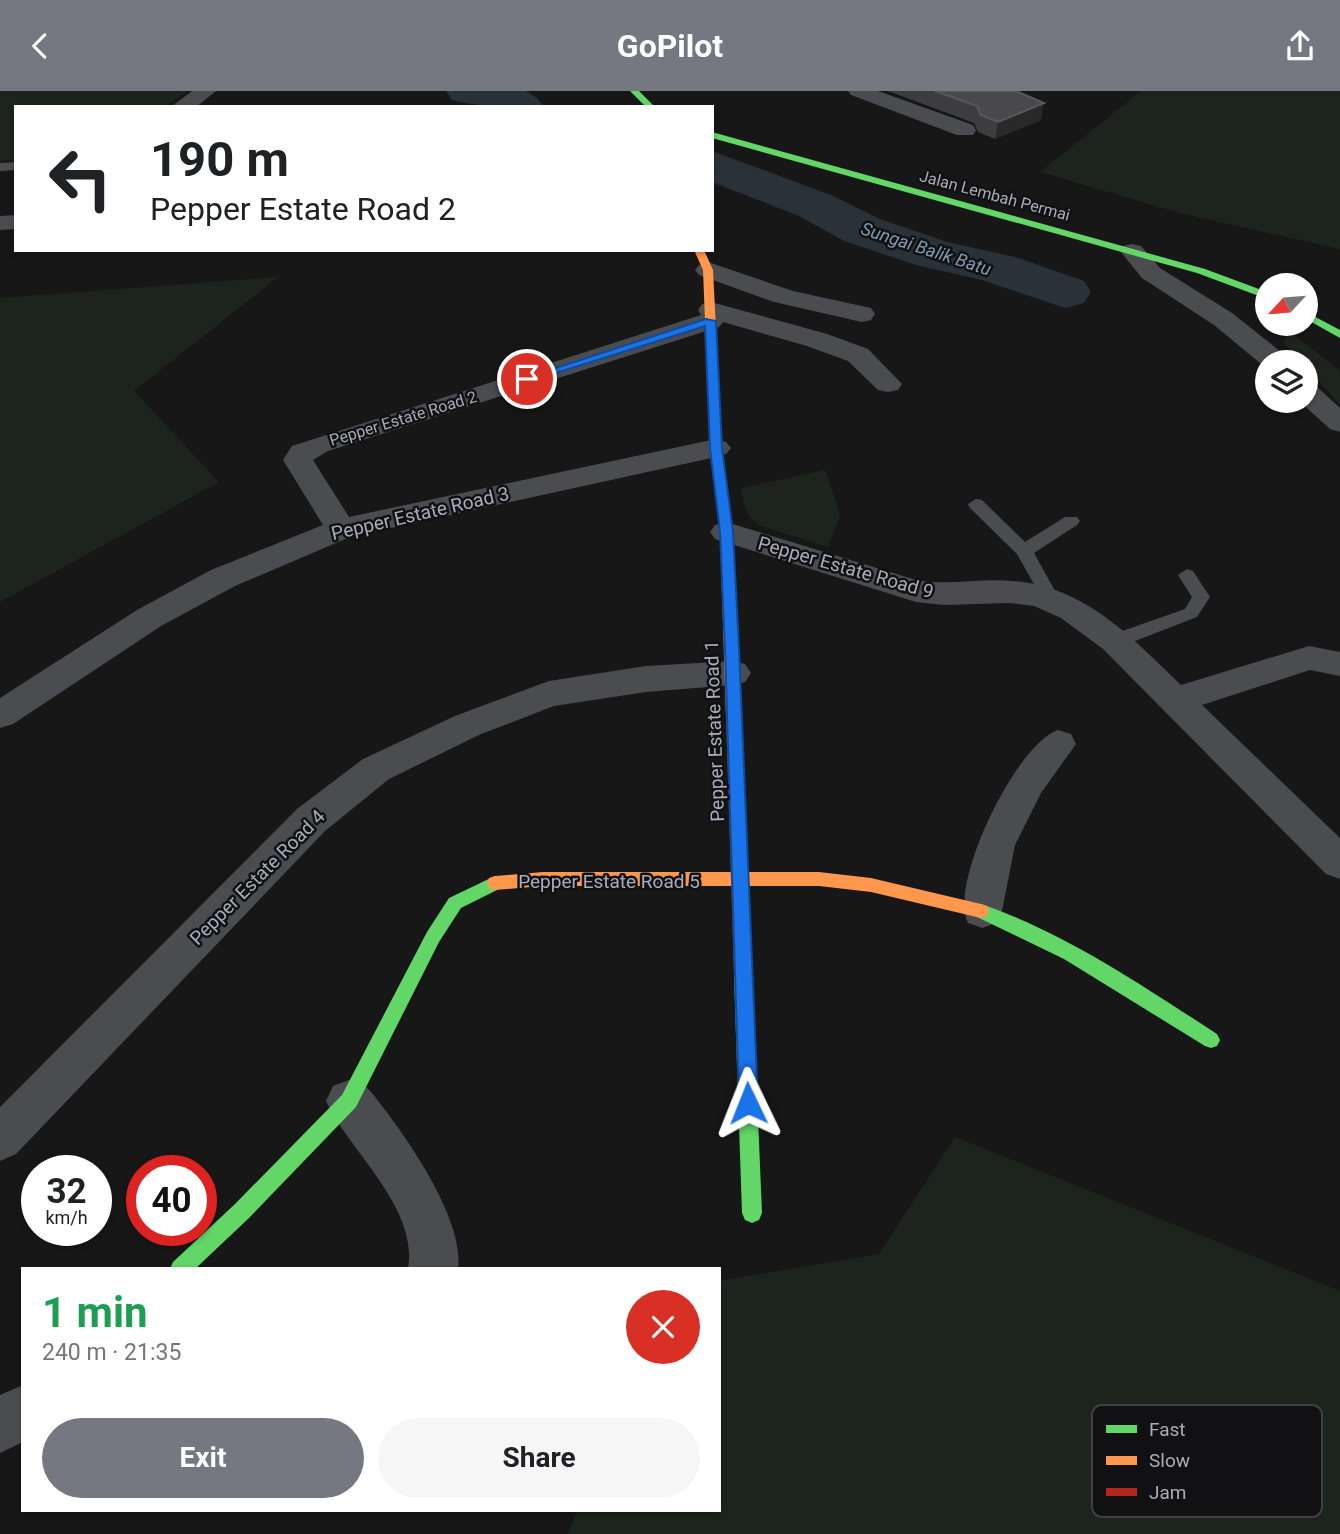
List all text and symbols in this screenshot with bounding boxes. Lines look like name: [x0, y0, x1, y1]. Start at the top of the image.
icon: back: [21, 27, 59, 65]
text: GoPilot: [617, 27, 723, 65]
icon: share: [1281, 27, 1319, 65]
text: 190 m: [150, 131, 289, 188]
icon: left: [35, 133, 126, 224]
street label: Jalan Lembah Permai: [918, 166, 1072, 225]
text: Pepper Estate Road 2: [150, 190, 456, 228]
water label: Sungai Balik Batu: [858, 218, 994, 280]
north arrow: [1255, 273, 1318, 336]
map controls: [1255, 273, 1318, 413]
pin: [497, 349, 557, 409]
button: layers: [1255, 350, 1318, 413]
icon: arrive: [508, 360, 546, 398]
street label: Pepper Estate Road 2: [327, 387, 479, 450]
street label: Pepper Estate Road 3: [329, 482, 511, 545]
street label: Pepper Estate Road 9: [755, 531, 936, 604]
street label: Pepper Estate Road 1: [700, 640, 729, 822]
street label: Pepper Estate Road 4: [185, 805, 330, 950]
street label: Pepper Estate Road 5: [518, 870, 700, 893]
position arrow: [711, 1066, 785, 1140]
speed limit sign: 40: [126, 1155, 217, 1246]
text: 32: [46, 1171, 87, 1212]
text: km/h: [45, 1207, 88, 1228]
text: 1 min: [42, 1288, 148, 1337]
button: close: [626, 1290, 700, 1364]
text: 240 m · 21:35: [42, 1339, 181, 1366]
legend: [1092, 1405, 1322, 1517]
button: Exit: [42, 1418, 364, 1498]
button: Share: [378, 1418, 700, 1498]
text: Fast: [1149, 1418, 1186, 1441]
text: Slow: [1149, 1449, 1190, 1472]
text: Jam: [1149, 1481, 1186, 1504]

